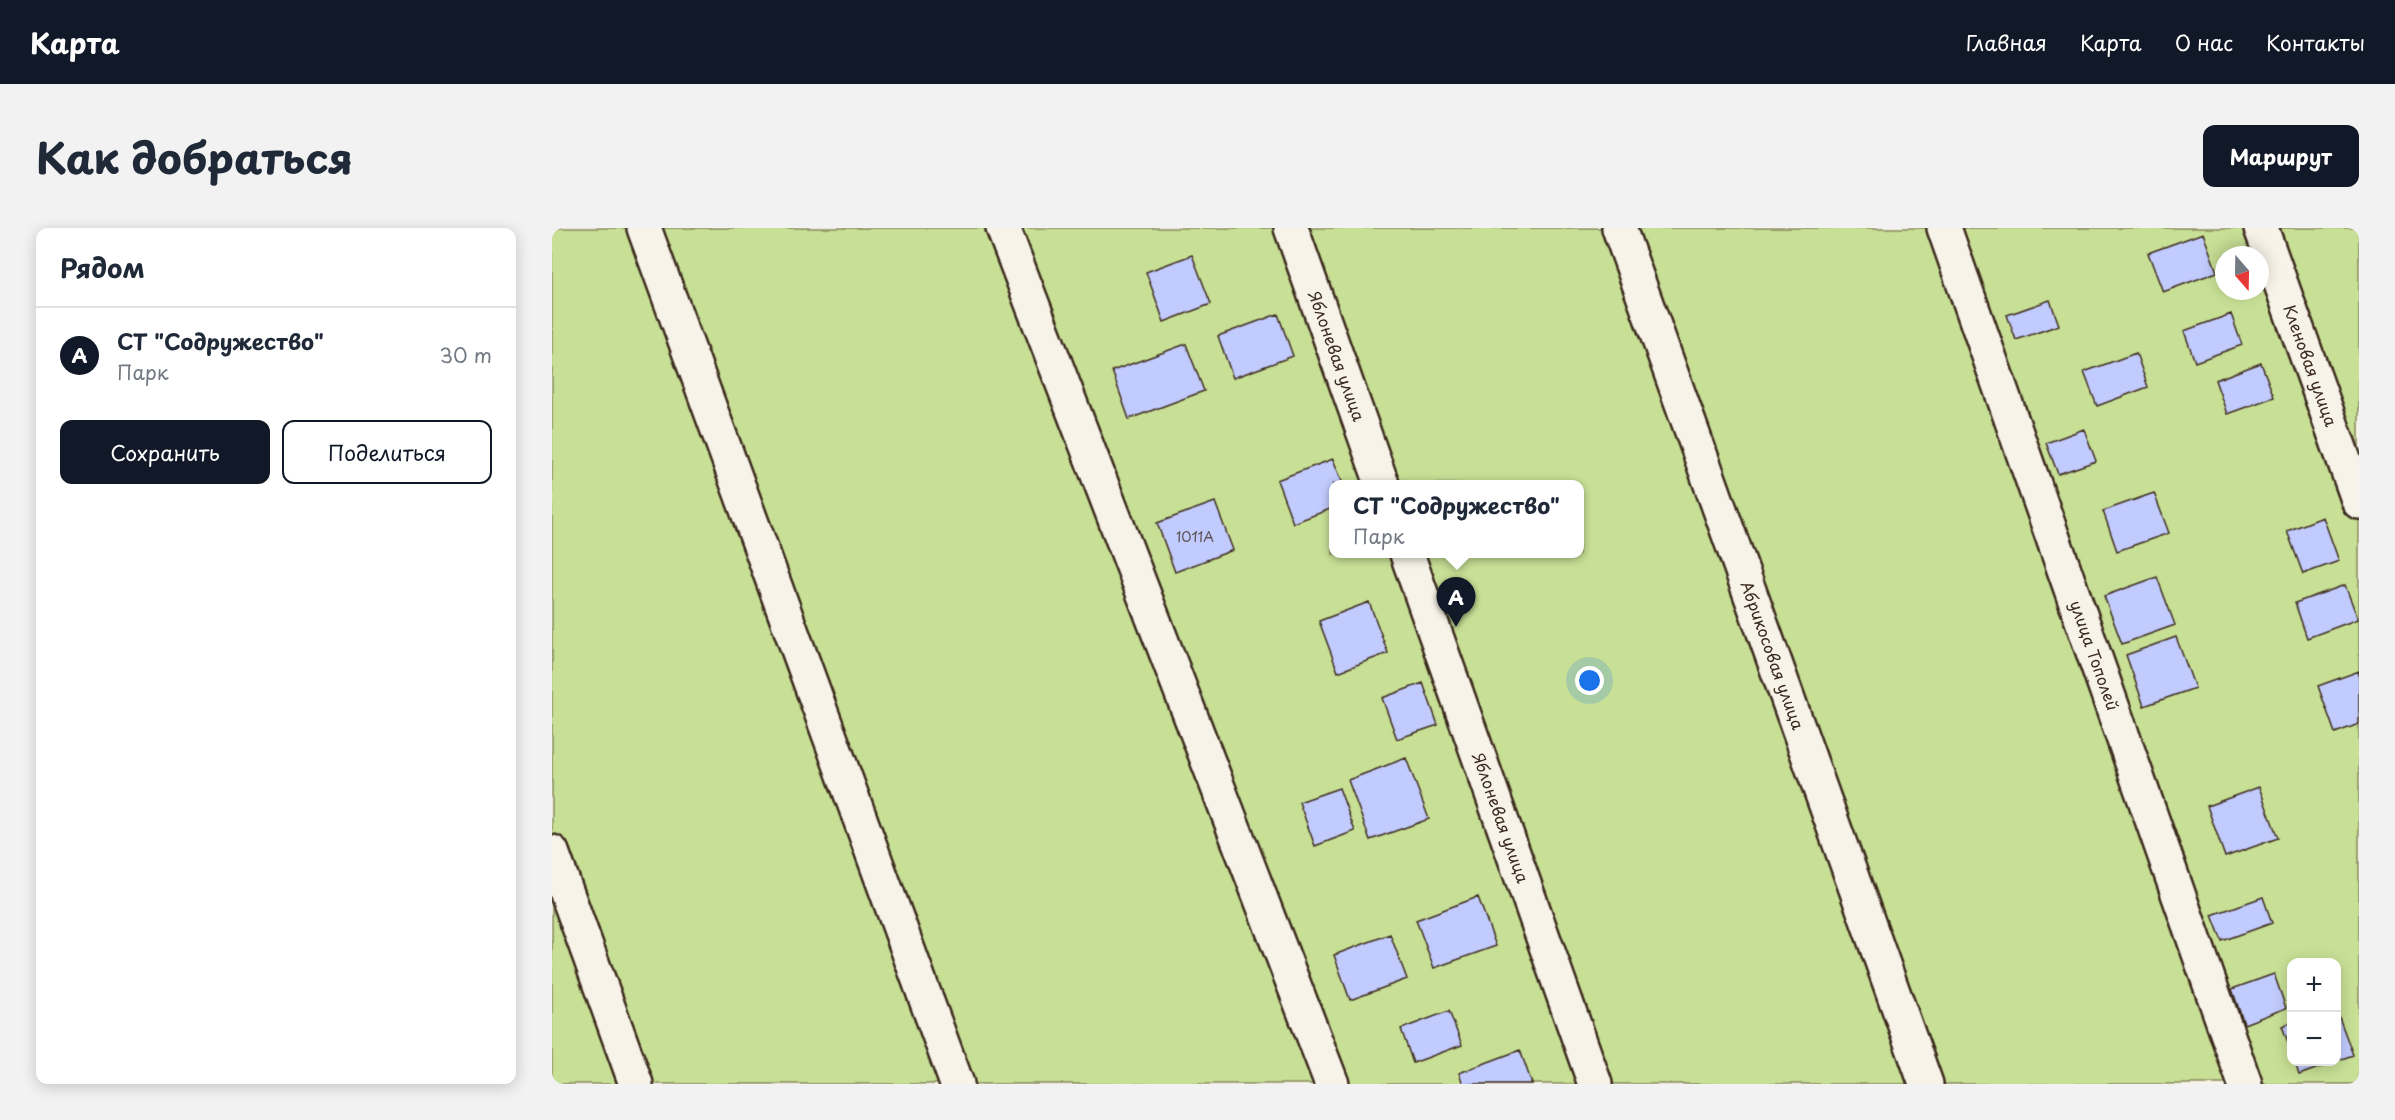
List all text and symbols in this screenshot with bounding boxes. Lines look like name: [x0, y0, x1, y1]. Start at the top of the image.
text: Карта: [30, 21, 120, 64]
text: Главная: [1966, 26, 2047, 58]
text: Карта: [2080, 26, 2142, 58]
text: О нас: [2175, 26, 2233, 58]
text: Контакты: [2266, 26, 2365, 58]
text: Как добраться: [36, 125, 353, 188]
button: Маршрут: [2203, 125, 2359, 187]
north arrow: [2215, 246, 2269, 300]
text: Рядом: [60, 248, 145, 287]
street label: Яблоневая улица: [1303, 287, 1372, 424]
street label: Кленовая улица: [2278, 301, 2344, 429]
text: СТ "Содружество": [117, 324, 324, 357]
text: A: [72, 340, 87, 370]
text: 30 m: [439, 340, 492, 370]
text: Парк: [117, 357, 169, 387]
button: Сохранить: [60, 420, 270, 484]
button: Поделиться: [282, 420, 492, 484]
popup: [1329, 480, 1584, 558]
text: СТ "Содружество": [1353, 488, 1560, 521]
text: Парк: [1353, 521, 1405, 551]
house number: 1011А: [1176, 526, 1214, 547]
street label: Абрикосовая улица: [1735, 577, 1811, 733]
pin: A: [1436, 578, 1476, 627]
street label: улица Тополей: [2065, 597, 2126, 713]
your location: [1575, 666, 1604, 695]
street label: Яблоневая улица: [1467, 749, 1536, 886]
map controls: [2287, 958, 2341, 1066]
button: +: [2287, 958, 2341, 1012]
button: −: [2287, 1012, 2341, 1066]

